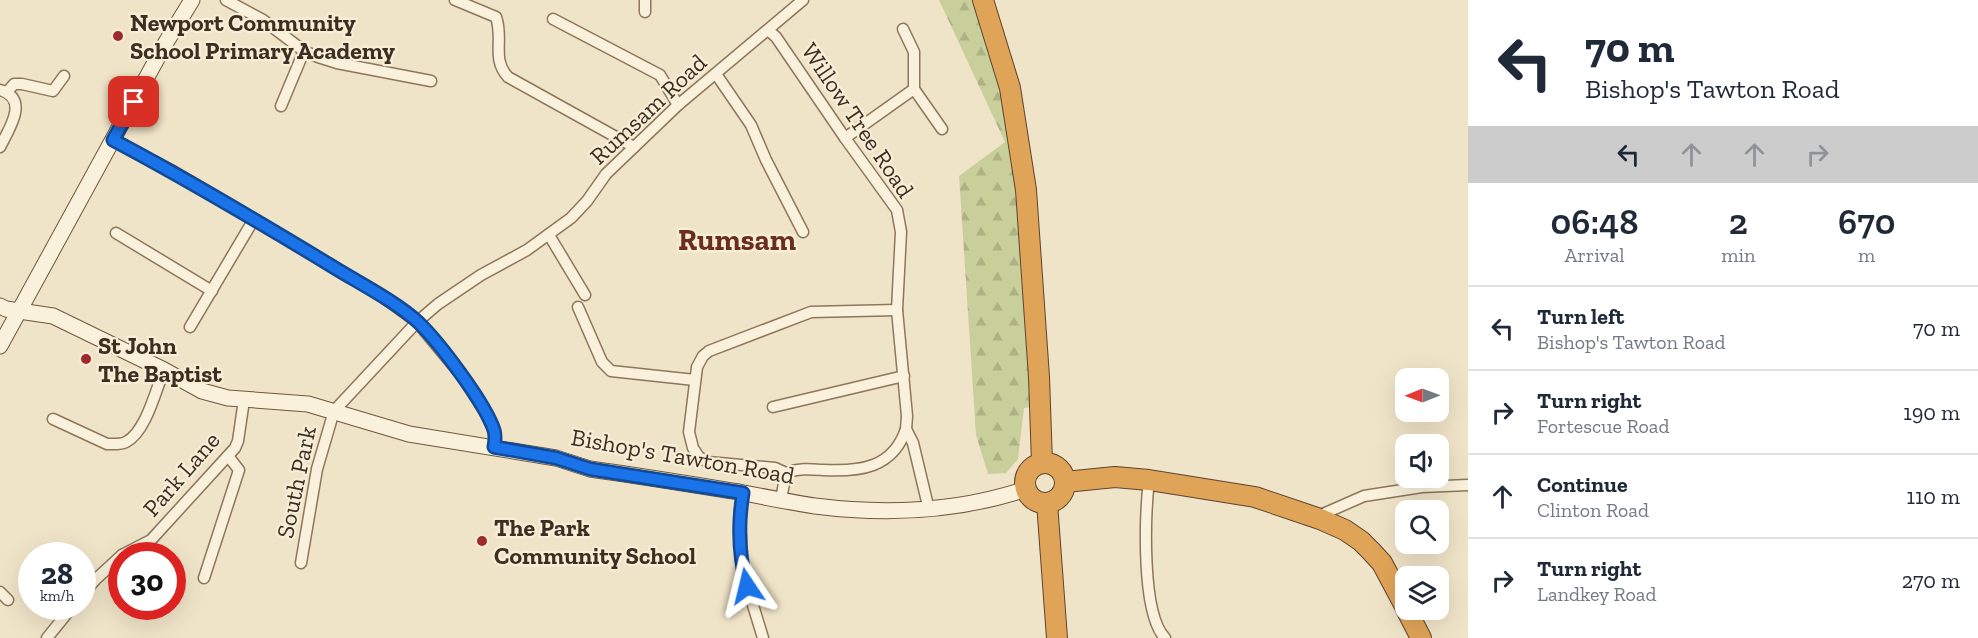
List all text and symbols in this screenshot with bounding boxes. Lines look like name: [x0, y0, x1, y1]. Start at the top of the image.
place label: Newport Community School Primary Academy: [130, 8, 395, 65]
text: 70 m: [1585, 22, 1675, 73]
icon: left: [1486, 24, 1564, 102]
marker: Newport Community School Primary Academy: [111, 29, 125, 43]
street label: Willow Tree Road: [795, 37, 921, 203]
street label: Rumsam Road: [584, 48, 712, 170]
text: Bishop's Tawton Road: [1585, 73, 1840, 105]
pin: [108, 76, 159, 127]
icon: arrive: [117, 85, 150, 118]
icon: left: [1612, 138, 1645, 171]
icon: ahead: [1675, 138, 1708, 171]
icon: ahead: [1738, 138, 1771, 171]
icon: right: [1801, 138, 1834, 171]
text: 06:48: [1551, 200, 1639, 243]
text: 2: [1729, 200, 1748, 243]
text: 670: [1838, 200, 1895, 243]
district label: Rumsam: [678, 222, 796, 258]
text: Arrival: [1564, 243, 1625, 267]
text: min: [1721, 243, 1755, 267]
text: m: [1858, 243, 1875, 267]
text: Turn left: [1537, 303, 1624, 330]
icon: left: [1486, 312, 1519, 345]
text: 70 m: [1913, 315, 1960, 342]
text: Bishop's Tawton Road: [1537, 330, 1726, 354]
place label: St John The Baptist: [98, 331, 222, 388]
marker: St John The Baptist: [79, 352, 93, 366]
north arrow: [1395, 368, 1449, 422]
map controls: [1395, 368, 1449, 620]
text: Turn right: [1537, 387, 1641, 414]
icon: right: [1486, 396, 1519, 429]
text: 190 m: [1903, 399, 1960, 426]
text: Fortescue Road: [1537, 414, 1669, 438]
street label: Bishop's Tawton Road: [569, 422, 797, 490]
street label: South Park: [270, 423, 322, 541]
street label: Park Lane: [136, 426, 226, 522]
button: sound: [1395, 434, 1449, 488]
text: Continue: [1537, 471, 1628, 498]
icon: ahead: [1486, 480, 1519, 513]
text: 110 m: [1906, 483, 1960, 510]
text: Clinton Road: [1537, 498, 1649, 522]
button: search: [1395, 500, 1449, 554]
place label: The Park Community School: [494, 513, 696, 570]
marker: The Park Community School: [475, 534, 489, 548]
speed limit sign: 30: [108, 542, 186, 620]
position arrow: [715, 554, 779, 618]
text: Turn right: [1537, 555, 1641, 582]
text: 28: [41, 556, 73, 592]
icon: right: [1486, 564, 1519, 597]
button: layers: [1395, 566, 1449, 620]
text: 270 m: [1902, 567, 1960, 594]
text: Landkey Road: [1537, 582, 1656, 606]
text: km/h: [40, 587, 74, 605]

